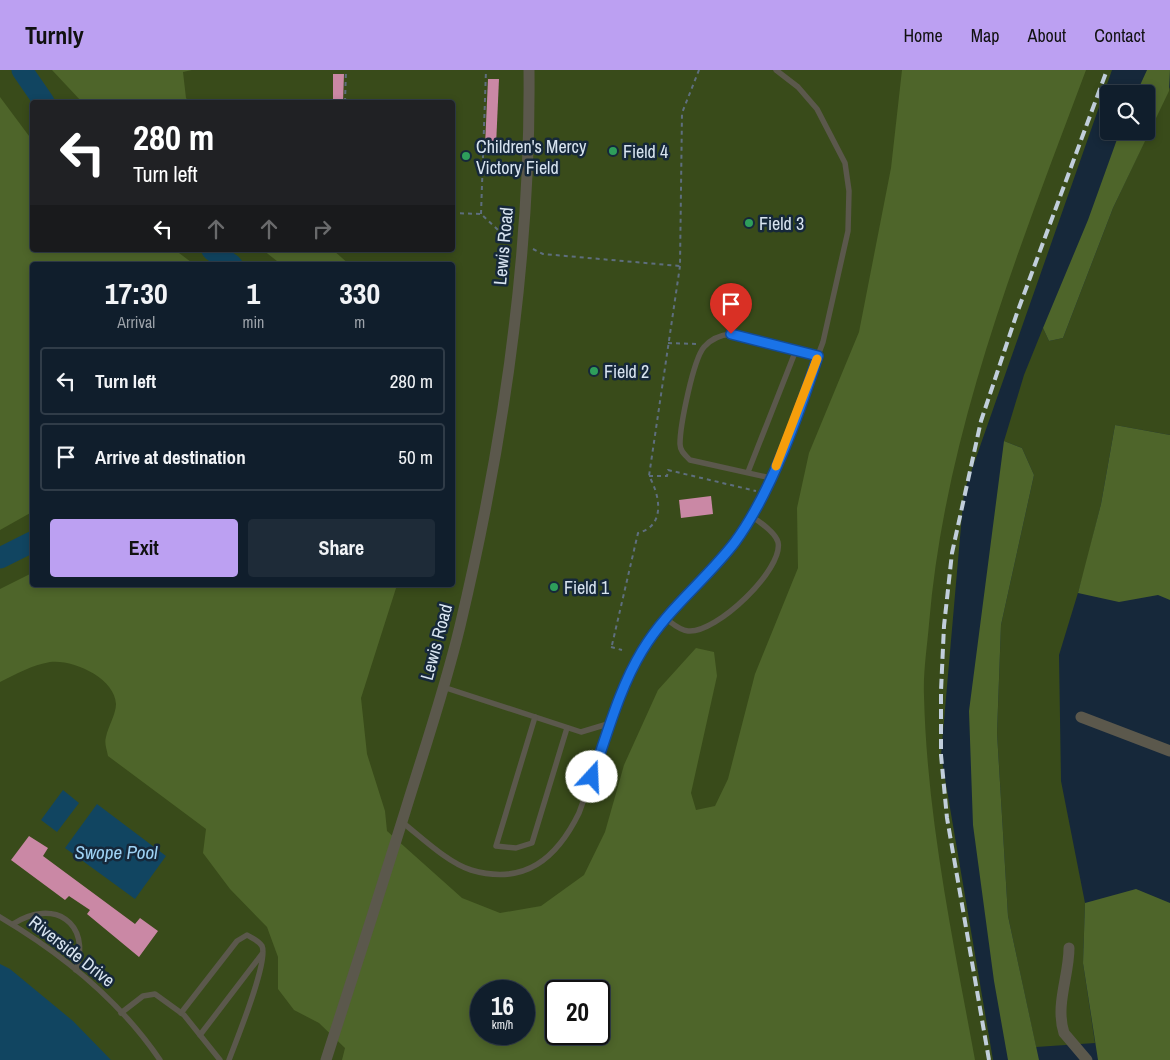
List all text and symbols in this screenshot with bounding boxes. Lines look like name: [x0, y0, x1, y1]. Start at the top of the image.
text: Turnly: [25, 19, 84, 51]
text: Home: [903, 23, 943, 48]
text: Map: [971, 23, 1000, 48]
text: About: [1028, 23, 1066, 48]
text: Contact: [1094, 23, 1145, 48]
map controls: [1100, 85, 1155, 140]
button: search: [1100, 85, 1155, 140]
text: 280 m: [133, 114, 214, 161]
icon: left: [50, 120, 115, 185]
place label: Children's Mercy Victory Field: [476, 134, 587, 180]
place label: Field 4: [623, 139, 668, 164]
marker: Field 4: [607, 145, 619, 157]
marker: Children's Mercy Victory Field: [460, 150, 472, 162]
text: Turn left: [133, 159, 198, 189]
street label: Lewis Road: [487, 206, 519, 286]
place label: Field 3: [759, 211, 804, 236]
icon: left: [149, 215, 177, 243]
icon: ahead: [202, 215, 230, 243]
icon: ahead: [255, 215, 283, 243]
icon: right: [308, 215, 336, 243]
marker: Field 3: [743, 217, 755, 229]
text: 17:30: [105, 273, 168, 313]
text: 1: [247, 273, 260, 313]
text: 330: [339, 273, 380, 313]
pin: [710, 283, 752, 334]
icon: arrive: [717, 290, 745, 318]
text: Arrival: [117, 311, 155, 333]
text: min: [242, 311, 264, 333]
text: m: [354, 311, 365, 333]
place label: Field 2: [604, 359, 649, 384]
marker: Field 2: [588, 365, 600, 377]
icon: left: [52, 367, 80, 395]
text: Turn left: [95, 368, 156, 394]
text: 280 m: [390, 368, 433, 394]
icon: arrive: [52, 443, 80, 471]
text: Arrive at destination: [95, 444, 246, 470]
text: 50 m: [398, 444, 433, 470]
button: Exit: [50, 519, 238, 577]
button: Share: [248, 519, 435, 577]
place label: Field 1: [564, 575, 610, 600]
marker: Field 1: [548, 581, 560, 593]
street label: Lewis Road: [414, 601, 458, 683]
position arrow: [565, 750, 617, 802]
water label: Swope Pool: [74, 839, 158, 865]
street label: Riverside Drive: [24, 910, 120, 992]
speed limit sign: 20: [545, 980, 610, 1045]
text: 16: [491, 989, 514, 1023]
text: km/h: [492, 1017, 513, 1033]

